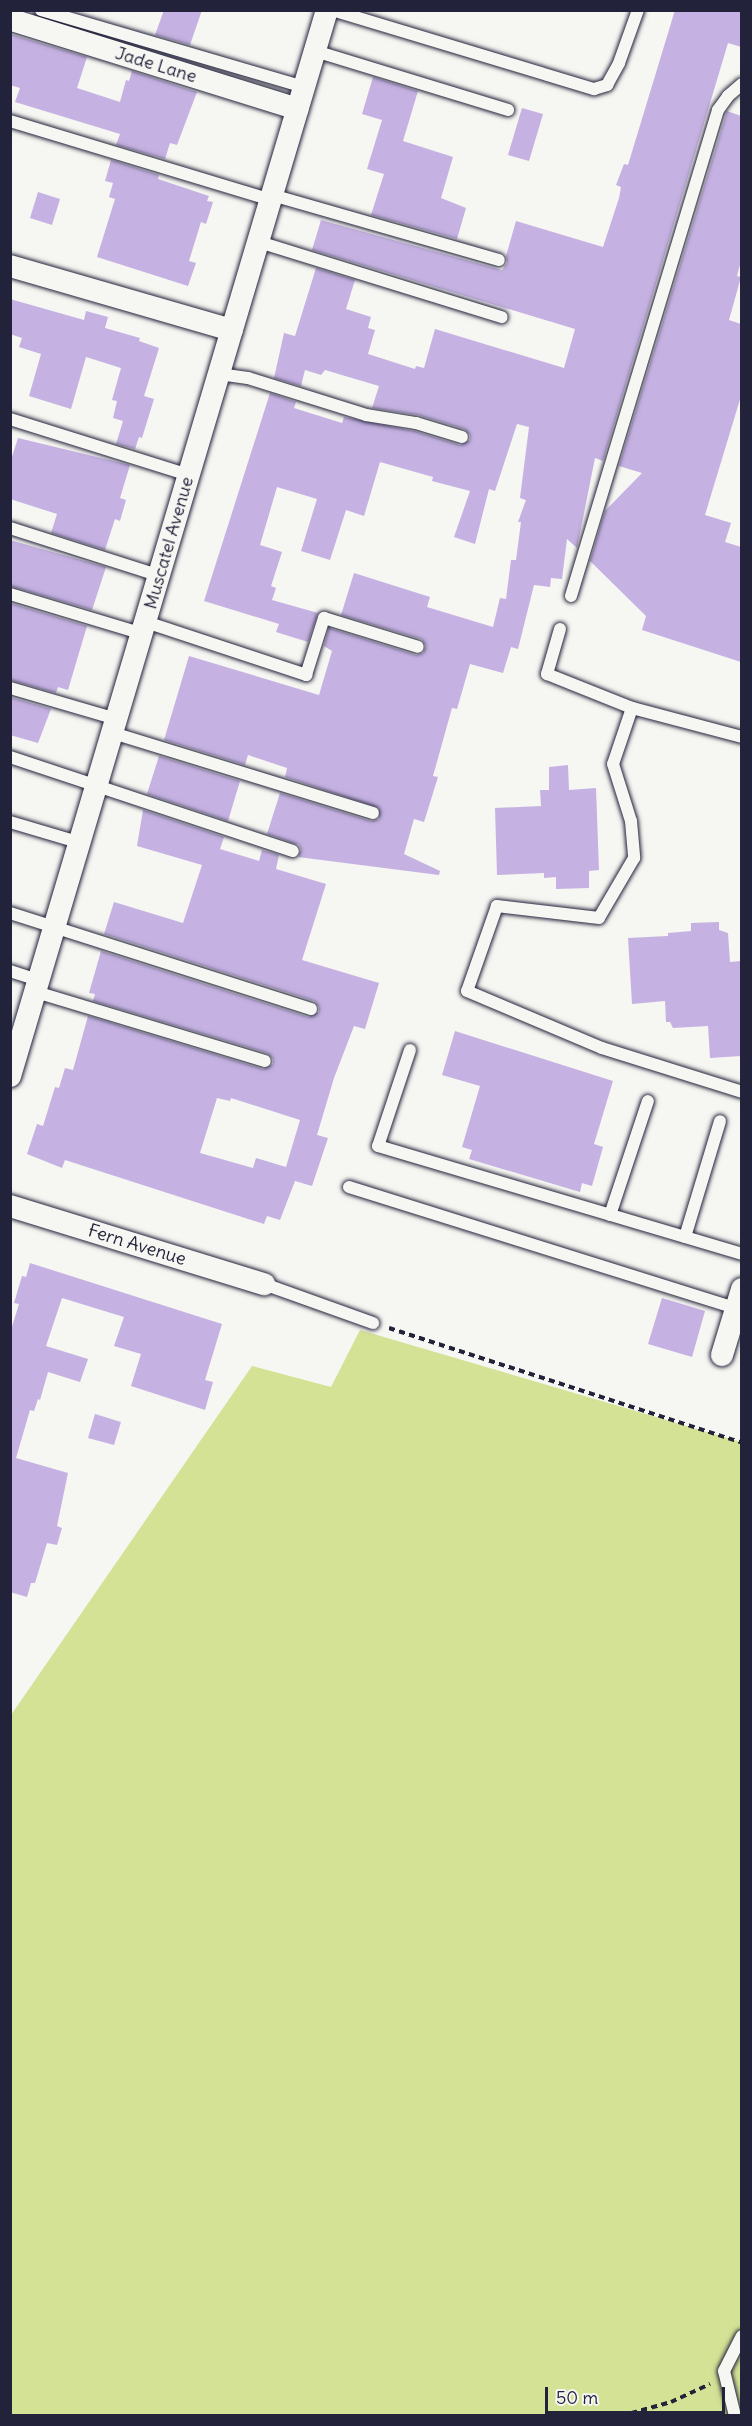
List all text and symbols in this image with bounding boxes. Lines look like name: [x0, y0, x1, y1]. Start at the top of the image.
street label: Jade Lane: [113, 42, 199, 88]
street label: Muscatel Avenue: [140, 474, 198, 612]
street label: Fern Avenue: [85, 1220, 189, 1270]
scale bar: [548, 2375, 728, 2413]
text: 50 m: [556, 2386, 598, 2409]

